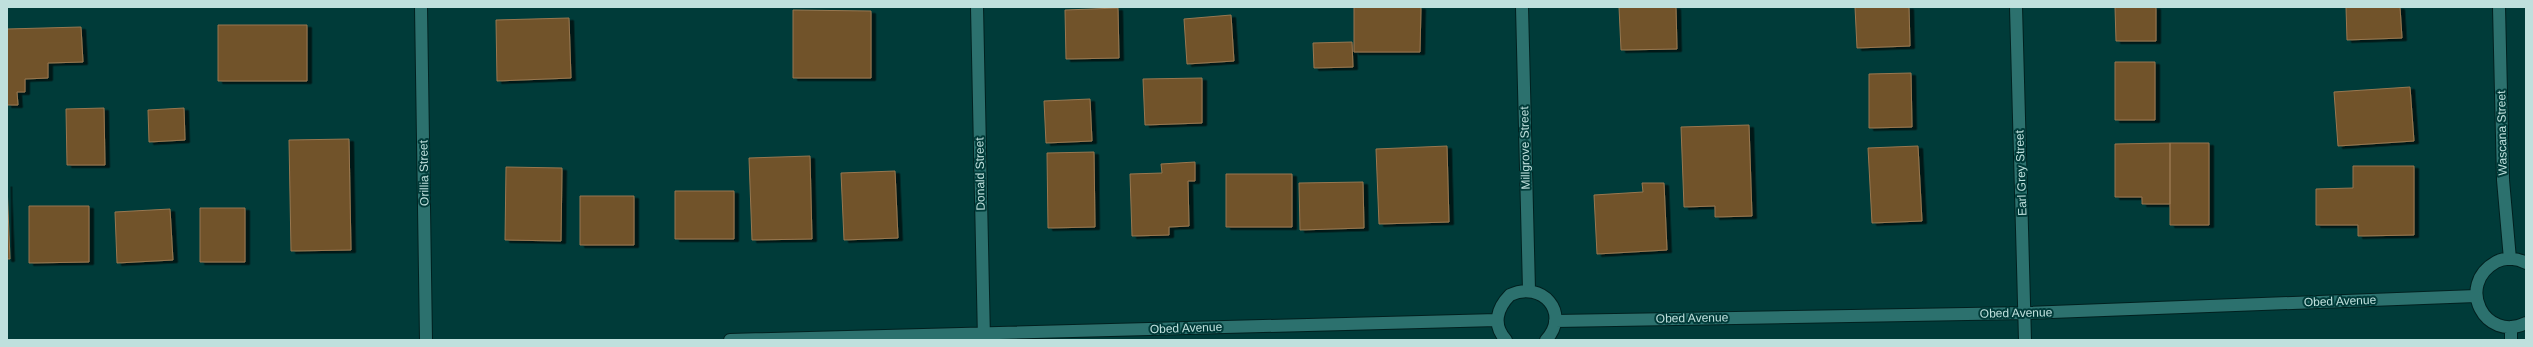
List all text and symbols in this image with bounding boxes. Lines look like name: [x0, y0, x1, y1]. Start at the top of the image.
street label: Wascana Street: [2494, 90, 2510, 176]
street label: Millgrove Street: [1517, 106, 1533, 190]
street label: Earl Grey Street: [2012, 129, 2029, 216]
street label: Donald Street: [972, 137, 988, 211]
street label: Orillia Street: [416, 139, 432, 206]
street label: Obed Avenue: [2304, 293, 2377, 309]
street label: Obed Avenue: [1980, 305, 2053, 321]
street label: Obed Avenue: [1656, 310, 1729, 326]
street label: Obed Avenue: [1150, 320, 1223, 336]

